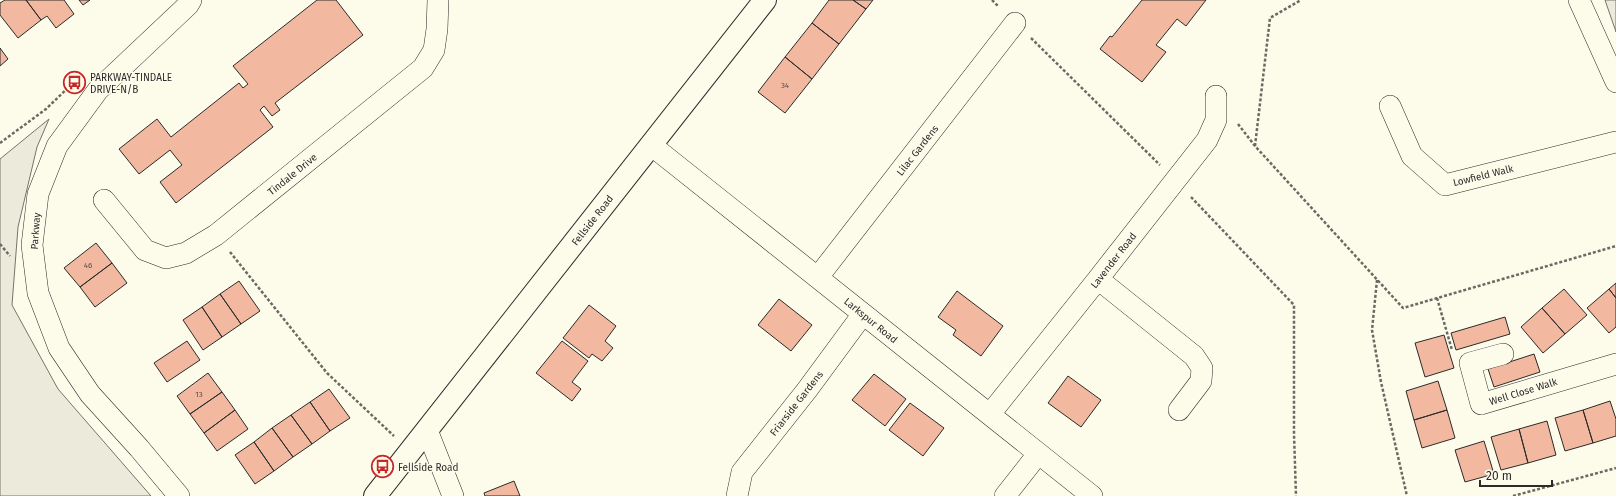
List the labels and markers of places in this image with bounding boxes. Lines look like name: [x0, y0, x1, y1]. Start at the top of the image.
bus stop icon: PARKWAY-TINDALE DRIVE-N/B: [62, 70, 88, 96]
place label: PARKWAY-TINDALE DRIVE-N/B: [90, 72, 172, 96]
bus stop icon: Fellside Road: [370, 454, 396, 480]
place label: Fellside Road: [398, 462, 459, 474]

